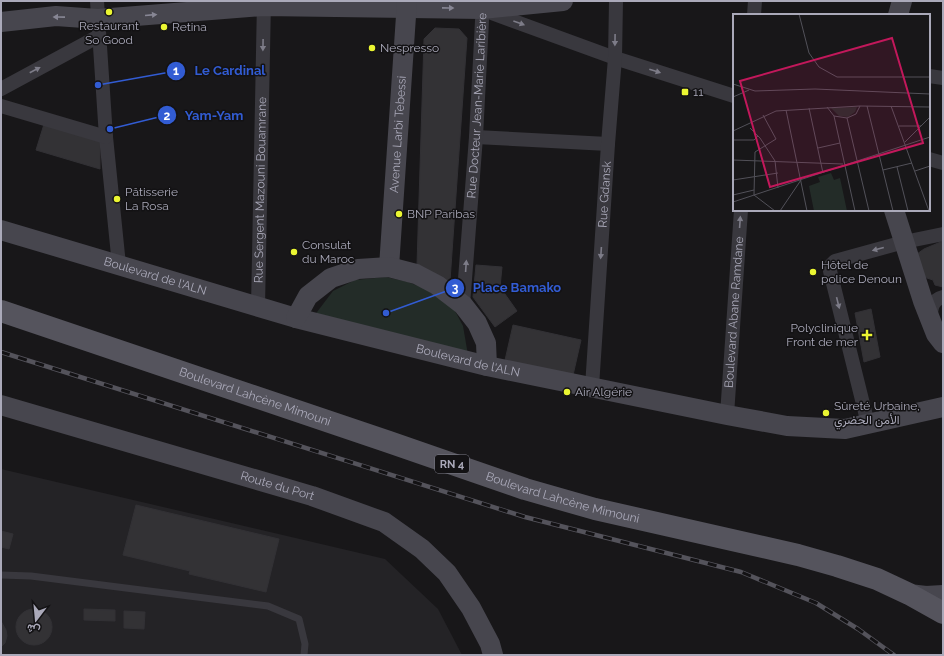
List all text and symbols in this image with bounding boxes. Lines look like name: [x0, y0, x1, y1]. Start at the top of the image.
one-way arrow: [442, 5, 455, 11]
marker: Restaurant So Good: [104, 7, 114, 17]
one-way arrow: [145, 12, 157, 19]
street label: Rue Docteur Jean-Marie Laribière: [464, 12, 489, 199]
one-way arrow: [53, 13, 65, 20]
inset map: [733, 14, 930, 211]
place label: Restaurant So Good: [79, 19, 139, 47]
place label: Retina: [172, 20, 207, 34]
one-way arrow: [513, 20, 525, 26]
marker: Retina: [159, 22, 169, 32]
one-way arrow: [612, 34, 619, 46]
one-way arrow: [260, 39, 266, 52]
place label: Nespresso: [380, 41, 439, 55]
marker: Nespresso: [367, 43, 377, 53]
callout: Le Cardinal: [166, 58, 273, 83]
text: Le Cardinal: [195, 63, 266, 78]
text: 1: [173, 64, 179, 78]
one-way arrow: [30, 67, 41, 74]
one-way arrow: [649, 68, 661, 74]
street label: Avenue Larbi Tebessi: [387, 75, 409, 193]
place label: 11: [693, 85, 703, 99]
marker: 11: [680, 87, 690, 97]
street label: Rue Sergent Mazouni Bouamrane: [251, 97, 269, 283]
callout: Yam-Yam: [157, 103, 252, 128]
text: Yam-Yam: [185, 108, 243, 123]
text: 2: [164, 109, 171, 123]
street label: Rue Gdansk: [596, 160, 614, 228]
place label: Pâtisserie La Rosa: [125, 185, 178, 213]
marker: Pâtisserie La Rosa: [112, 194, 122, 204]
place label: BNP Paribas: [407, 207, 475, 221]
marker: BNP Paribas: [394, 209, 404, 219]
one-way arrow: [736, 216, 743, 228]
street label: Boulevard Abane Ramdane: [722, 236, 746, 389]
place label: Consulat du Maroc: [302, 238, 355, 266]
marker: Consulat du Maroc: [289, 247, 299, 257]
one-way arrow: [597, 247, 604, 259]
one-way arrow: [872, 247, 884, 253]
street label: Boulevard de l'ALN: [102, 254, 208, 298]
place label: Hôtel de police Denoun: [821, 258, 902, 286]
one-way arrow: [463, 260, 469, 272]
marker: Hôtel de police Denoun: [808, 267, 818, 277]
callout: Place Bamako: [445, 275, 570, 300]
text: Place Bamako: [473, 280, 561, 295]
text: 3: [452, 281, 459, 295]
one-way arrow: [835, 297, 841, 309]
place label: Polyclinique Front de mer: [786, 321, 859, 349]
marker: Polyclinique Front de mer: [861, 329, 873, 341]
street label: Boulevard de l'ALN: [414, 341, 521, 380]
street label: Boulevard Lahcène Mimouni: [177, 365, 333, 429]
place label: Air Algérie: [575, 385, 632, 399]
marker: Air Algérie: [562, 387, 572, 397]
place label: Sûreté Urbaine, الأمن الحضري: [834, 399, 920, 430]
marker: Sûreté Urbaine, الأمن الحضري: [821, 408, 831, 418]
road number: RN 4: [435, 455, 469, 473]
street label: Route du Port: [239, 468, 316, 503]
street label: Boulevard Lahcène Mimouni: [484, 469, 641, 526]
north arrow: [16, 600, 56, 640]
text: ش: [25, 621, 42, 637]

